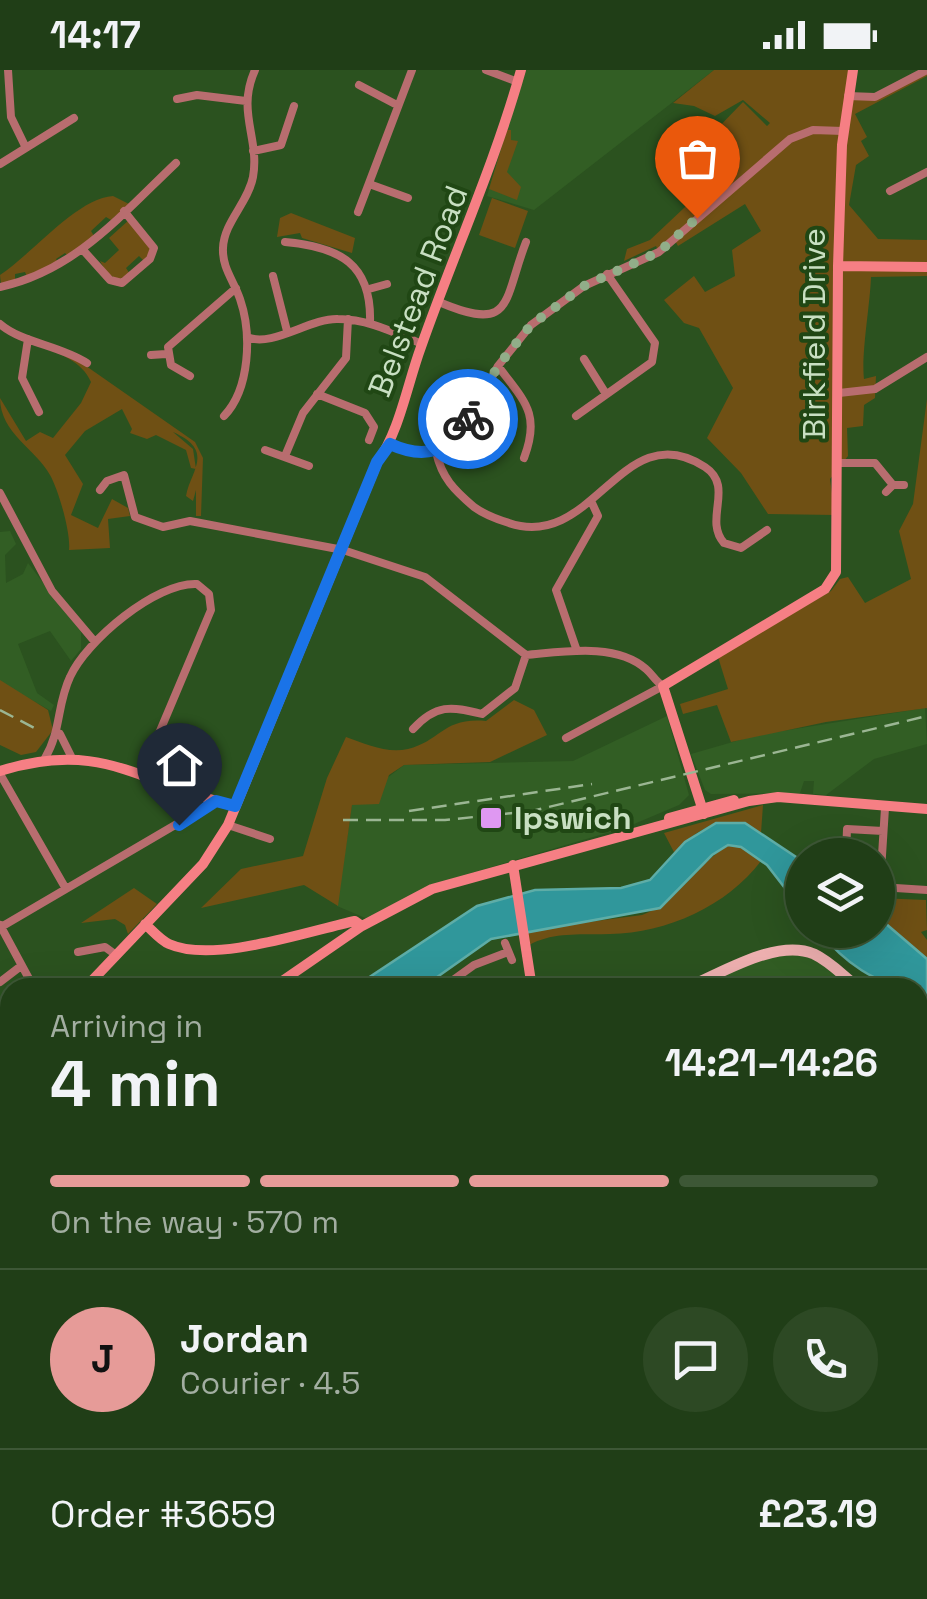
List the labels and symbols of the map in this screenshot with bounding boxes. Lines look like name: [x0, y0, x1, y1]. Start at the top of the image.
pin: [655, 116, 740, 219]
street label: Belstead Road: [359, 180, 477, 402]
street label: Birkfield Drive: [794, 228, 834, 440]
courier: [418, 369, 518, 469]
pin: [137, 723, 222, 826]
place label: Ipswich: [514, 798, 632, 838]
marker: Ipswich: [478, 805, 504, 831]

